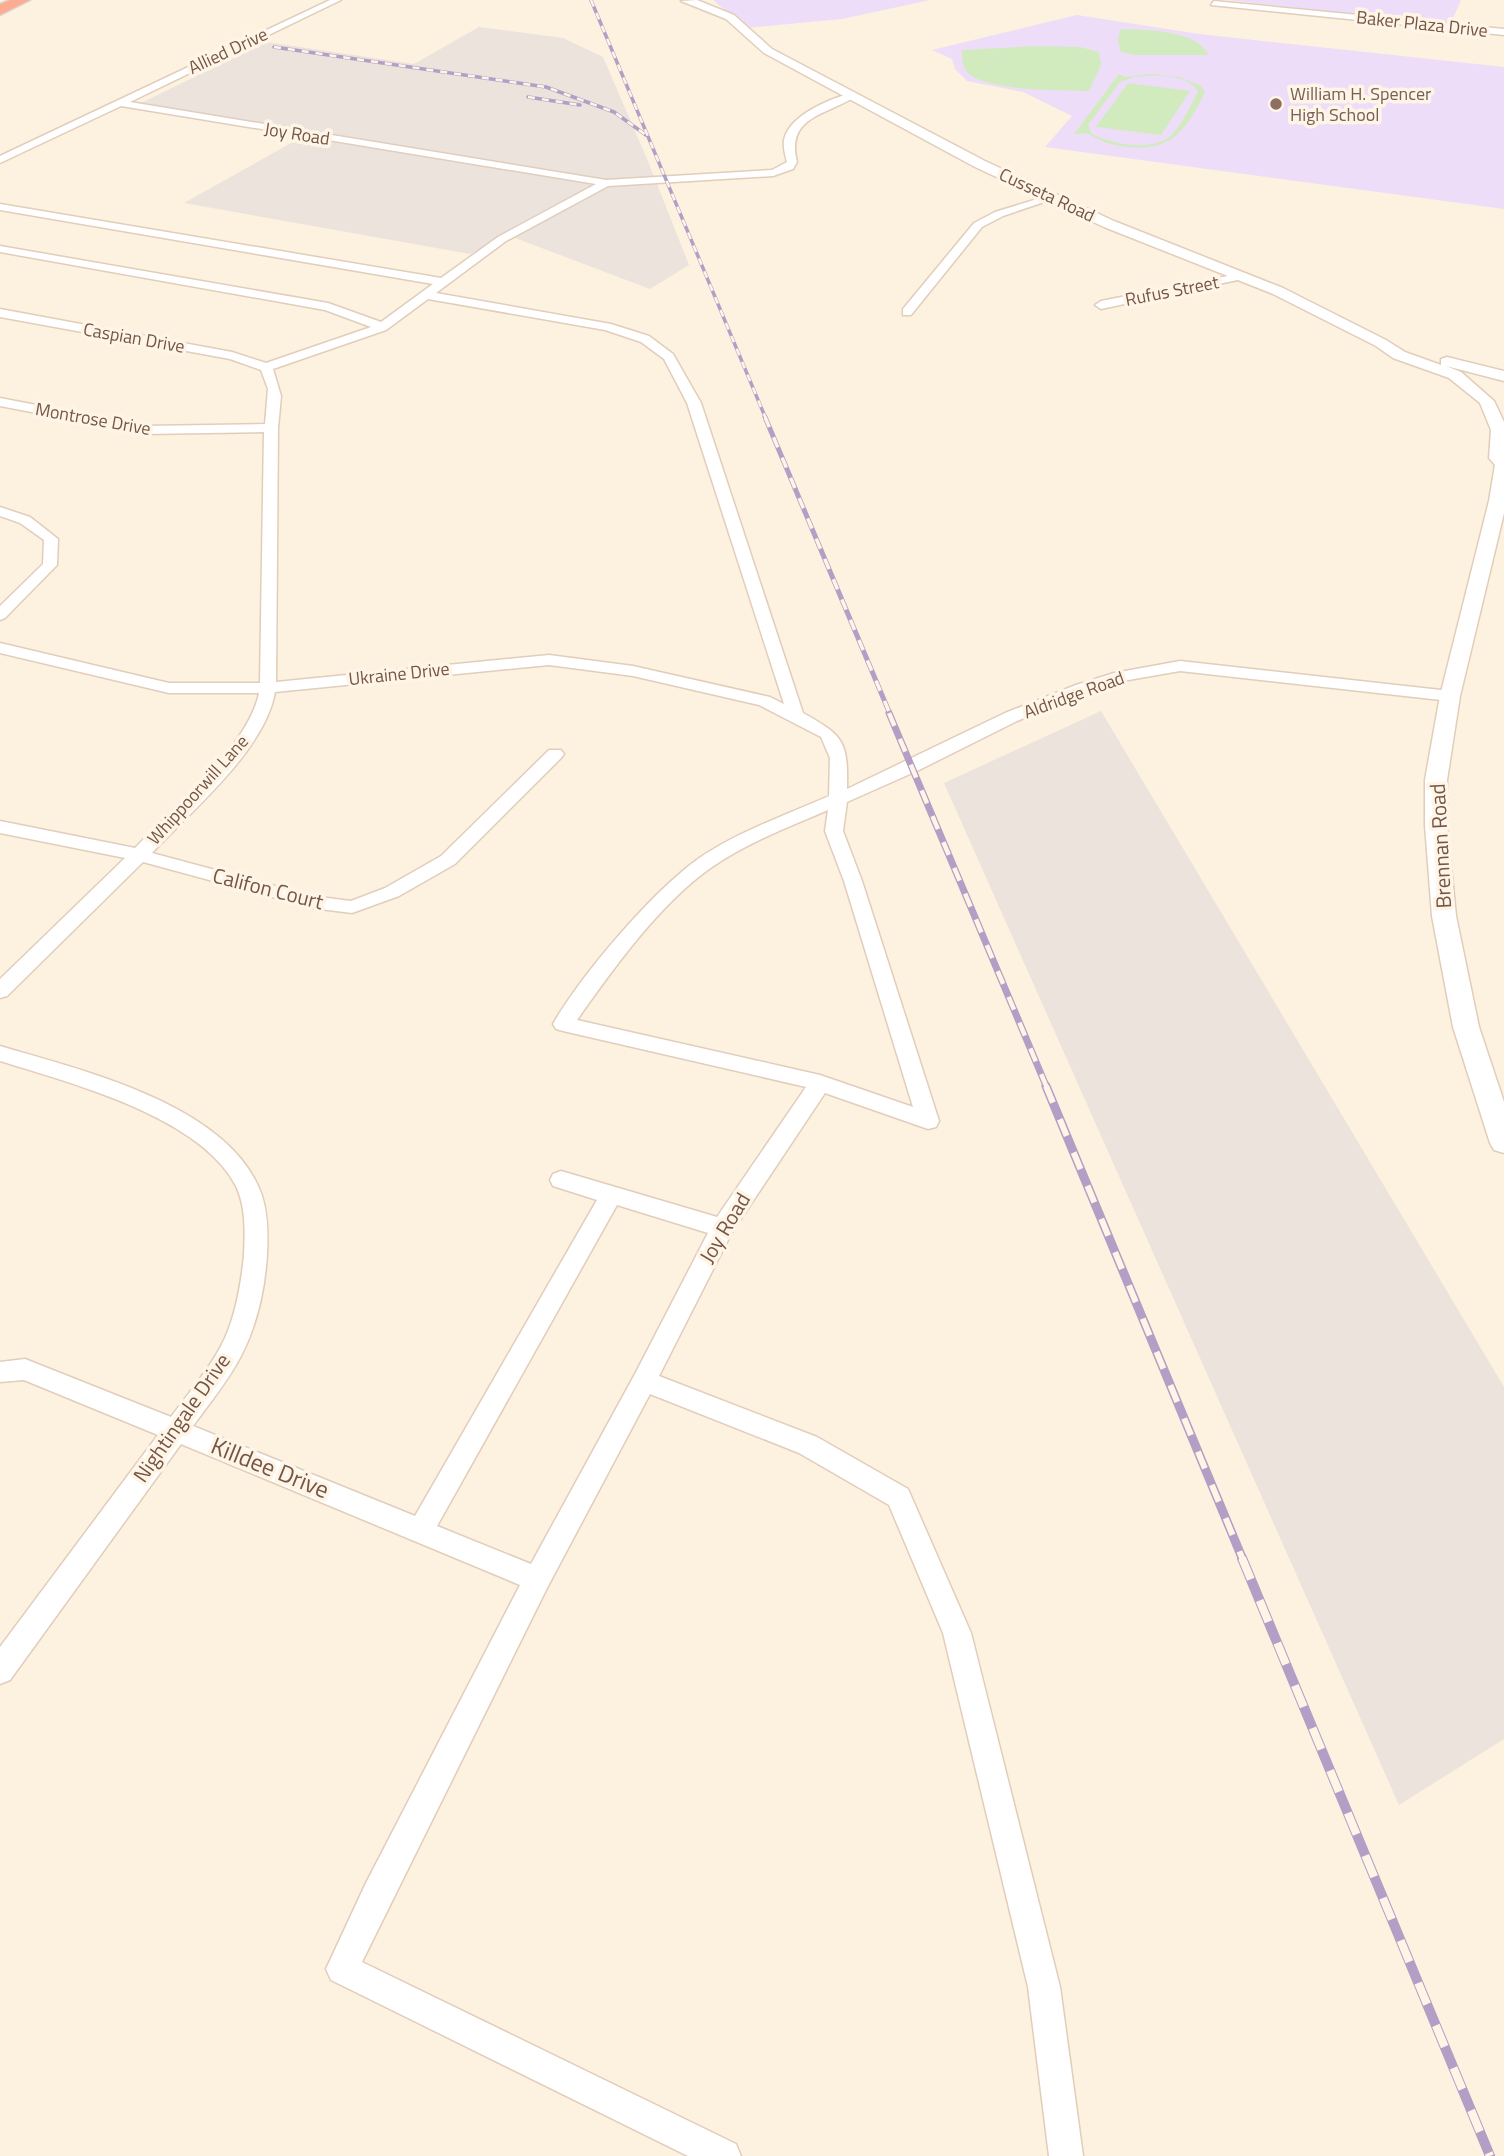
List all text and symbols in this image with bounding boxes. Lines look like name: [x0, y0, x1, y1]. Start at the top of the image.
street label: Baker Plaza Drive: [1355, 3, 1489, 44]
street label: Allied Drive: [184, 20, 272, 81]
place label: William H. Spencer High School: [1290, 80, 1431, 128]
marker: William H. Spencer High School: [1268, 96, 1284, 112]
street label: Joy Road: [262, 115, 332, 152]
street label: Cusseta Road: [995, 161, 1100, 229]
street label: Rufus Street: [1123, 268, 1222, 313]
street label: Caspian Drive: [81, 315, 187, 360]
street label: Montrose Drive: [33, 395, 153, 442]
street label: Ukraine Drive: [347, 655, 451, 692]
street label: Aldridge Road: [1020, 664, 1128, 725]
street label: Whippoorwill Lane: [141, 729, 255, 851]
street label: Brennan Road: [1421, 783, 1459, 909]
street label: Califon Court: [209, 859, 328, 917]
street label: Joy Road: [691, 1186, 758, 1269]
street label: Nightingale Drive: [125, 1346, 238, 1489]
street label: Killdee Drive: [206, 1427, 335, 1507]

